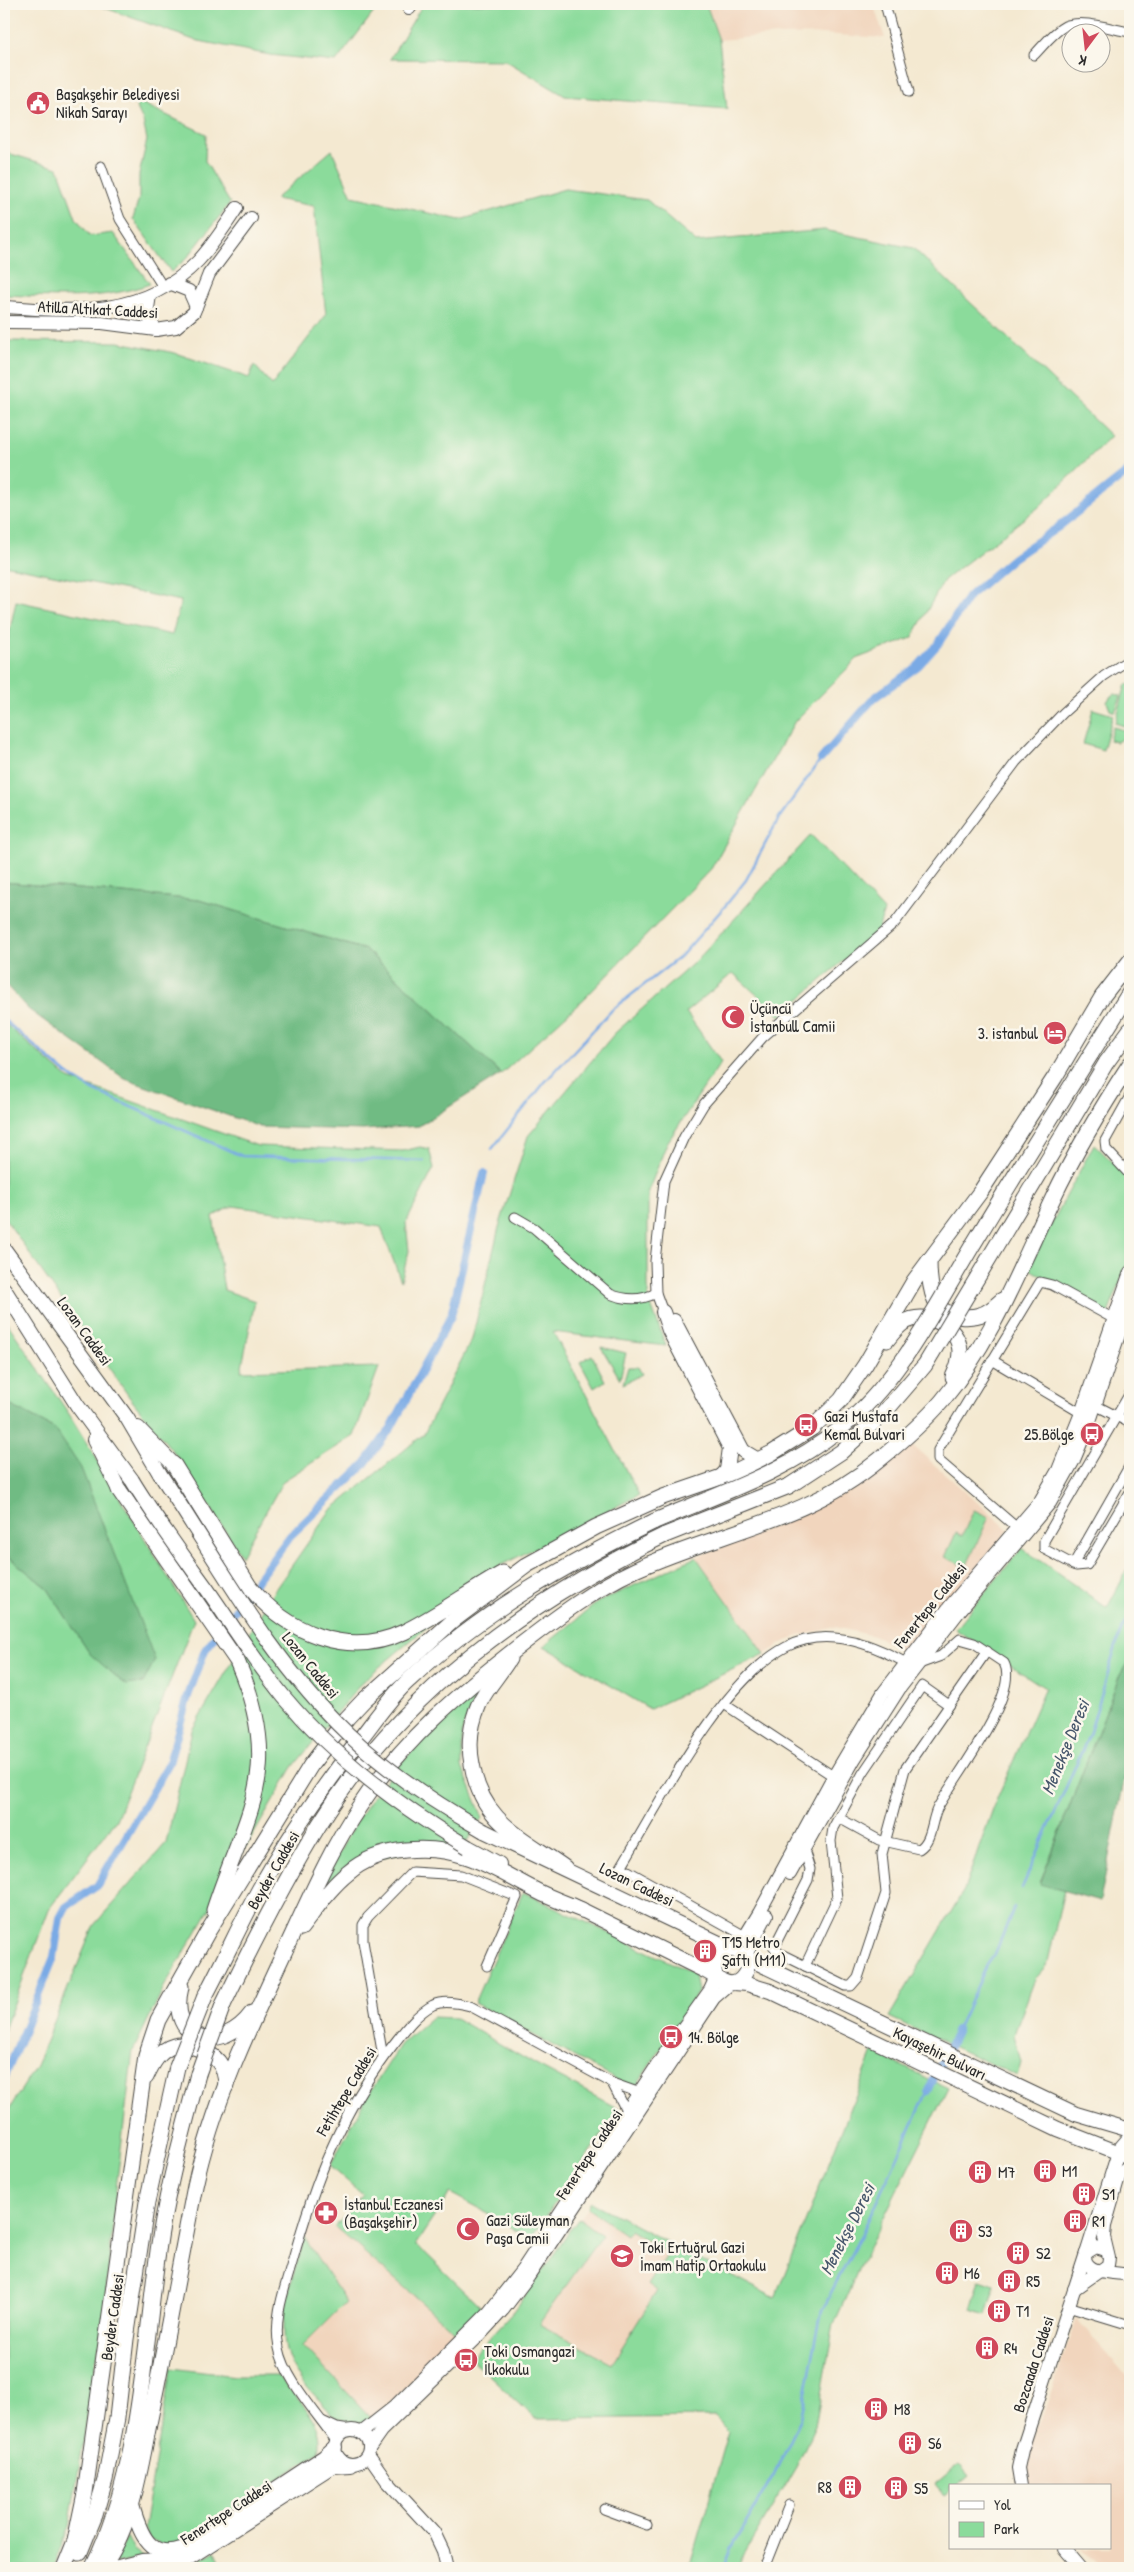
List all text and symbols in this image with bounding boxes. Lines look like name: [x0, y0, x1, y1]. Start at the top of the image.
north arrow: [1062, 22, 1112, 72]
text: K: [1076, 51, 1089, 71]
place label: Başakşehir Belediyesi Nikah Sarayı: [56, 83, 180, 123]
public building icon: Başakşehir Belediyesi Nikah Sarayı: [25, 90, 51, 116]
street label: Atilla Altıkat Caddesi: [37, 295, 159, 323]
place label: Üçüncü İstanbull Camii: [750, 997, 836, 1037]
mosque icon: Üçüncü İstanbull Camii: [720, 1004, 746, 1030]
hotel icon: 3. istanbul: [1042, 1020, 1068, 1046]
place label: 3. istanbul: [978, 1022, 1039, 1044]
street label: Lozan Caddesi: [53, 1292, 117, 1370]
place label: Gazi Mustafa Kemal Bulvari: [824, 1405, 905, 1445]
bus stop icon: Gazi Mustafa Kemal Bulvari: [793, 1412, 819, 1438]
bus stop icon: 25.Bölge: [1079, 1421, 1105, 1447]
place label: 25.Bölge: [1024, 1423, 1075, 1445]
street label: Fenertepe Caddesi: [888, 1557, 971, 1653]
street label: Lozan Caddesi: [277, 1627, 345, 1703]
water label: Menekşe Deresi: [1035, 1694, 1096, 1798]
street label: Beyder Caddesi: [242, 1827, 304, 1913]
street label: Lozan Caddesi: [596, 1857, 678, 1911]
place label: T15 Metro Şaftı (M11): [722, 1931, 786, 1971]
building icon: T15 Metro Şaftı (M11): [692, 1938, 718, 1964]
street label: Kayaşehir Bulvarı: [890, 2021, 990, 2085]
bus stop icon: 14. Bölge: [658, 2024, 684, 2050]
place label: 14. Bölge: [688, 2026, 740, 2048]
street label: Fetihtepe Caddesi: [310, 2042, 381, 2141]
street label: Fenertepe Caddesi: [550, 2105, 627, 2204]
building icon: M1: [1032, 2158, 1058, 2184]
building icon: M7: [967, 2159, 993, 2185]
place label: M1: [1062, 2160, 1078, 2182]
place label: M7: [998, 2161, 1016, 2183]
water label: Menekşe Deresi: [813, 2177, 882, 2279]
building icon: S1: [1071, 2181, 1097, 2207]
place label: S1: [1102, 2183, 1115, 2205]
place label: İstanbul Eczanesi (Başakşehir): [344, 2193, 444, 2233]
pharmacy icon: İstanbul Eczanesi (Başakşehir): [313, 2200, 339, 2226]
building icon: R1: [1062, 2208, 1088, 2234]
place label: Gazi Süleyman Paşa Camii: [486, 2209, 570, 2249]
place label: R1: [1092, 2210, 1105, 2232]
mosque icon: Gazi Süleyman Paşa Camii: [455, 2216, 481, 2242]
building icon: S3: [948, 2218, 974, 2244]
place label: S3: [978, 2220, 993, 2242]
place label: Toki Ertuğrul Gazi İmam Hatip Ortaokulu: [640, 2236, 766, 2276]
building icon: S2: [1005, 2240, 1031, 2266]
place label: S2: [1036, 2242, 1051, 2264]
school or university icon: Toki Ertuğrul Gazi İmam Hatip Ortaokulu: [609, 2243, 635, 2269]
building icon: M6: [934, 2260, 960, 2286]
place label: M6: [964, 2262, 980, 2284]
building icon: R5: [996, 2268, 1022, 2294]
place label: R5: [1026, 2270, 1040, 2292]
street label: Beyder Caddesi: [95, 2272, 129, 2362]
building icon: T1: [986, 2298, 1012, 2324]
place label: T1: [1016, 2300, 1029, 2322]
street label: Bozcaada Caddesi: [1007, 2313, 1059, 2415]
building icon: R4: [974, 2335, 1000, 2361]
place label: R4: [1004, 2337, 1017, 2359]
place label: Toki Osmangazi İlkokulu: [484, 2340, 575, 2380]
bus stop icon: Toki Osmangazi İlkokulu: [453, 2347, 479, 2373]
building icon: M8: [863, 2396, 889, 2422]
place label: M8: [894, 2398, 911, 2420]
building icon: S6: [897, 2430, 923, 2456]
place label: S6: [928, 2432, 942, 2454]
street label: Fenertepe Caddesi: [175, 2474, 276, 2550]
building icon: R8: [837, 2474, 863, 2500]
building icon: S5: [883, 2475, 909, 2501]
place label: R8: [818, 2476, 832, 2498]
place label: S5: [914, 2477, 928, 2499]
legend: [949, 2484, 1112, 2550]
text: Yol: [994, 2494, 1011, 2515]
text: Park: [994, 2518, 1019, 2539]

